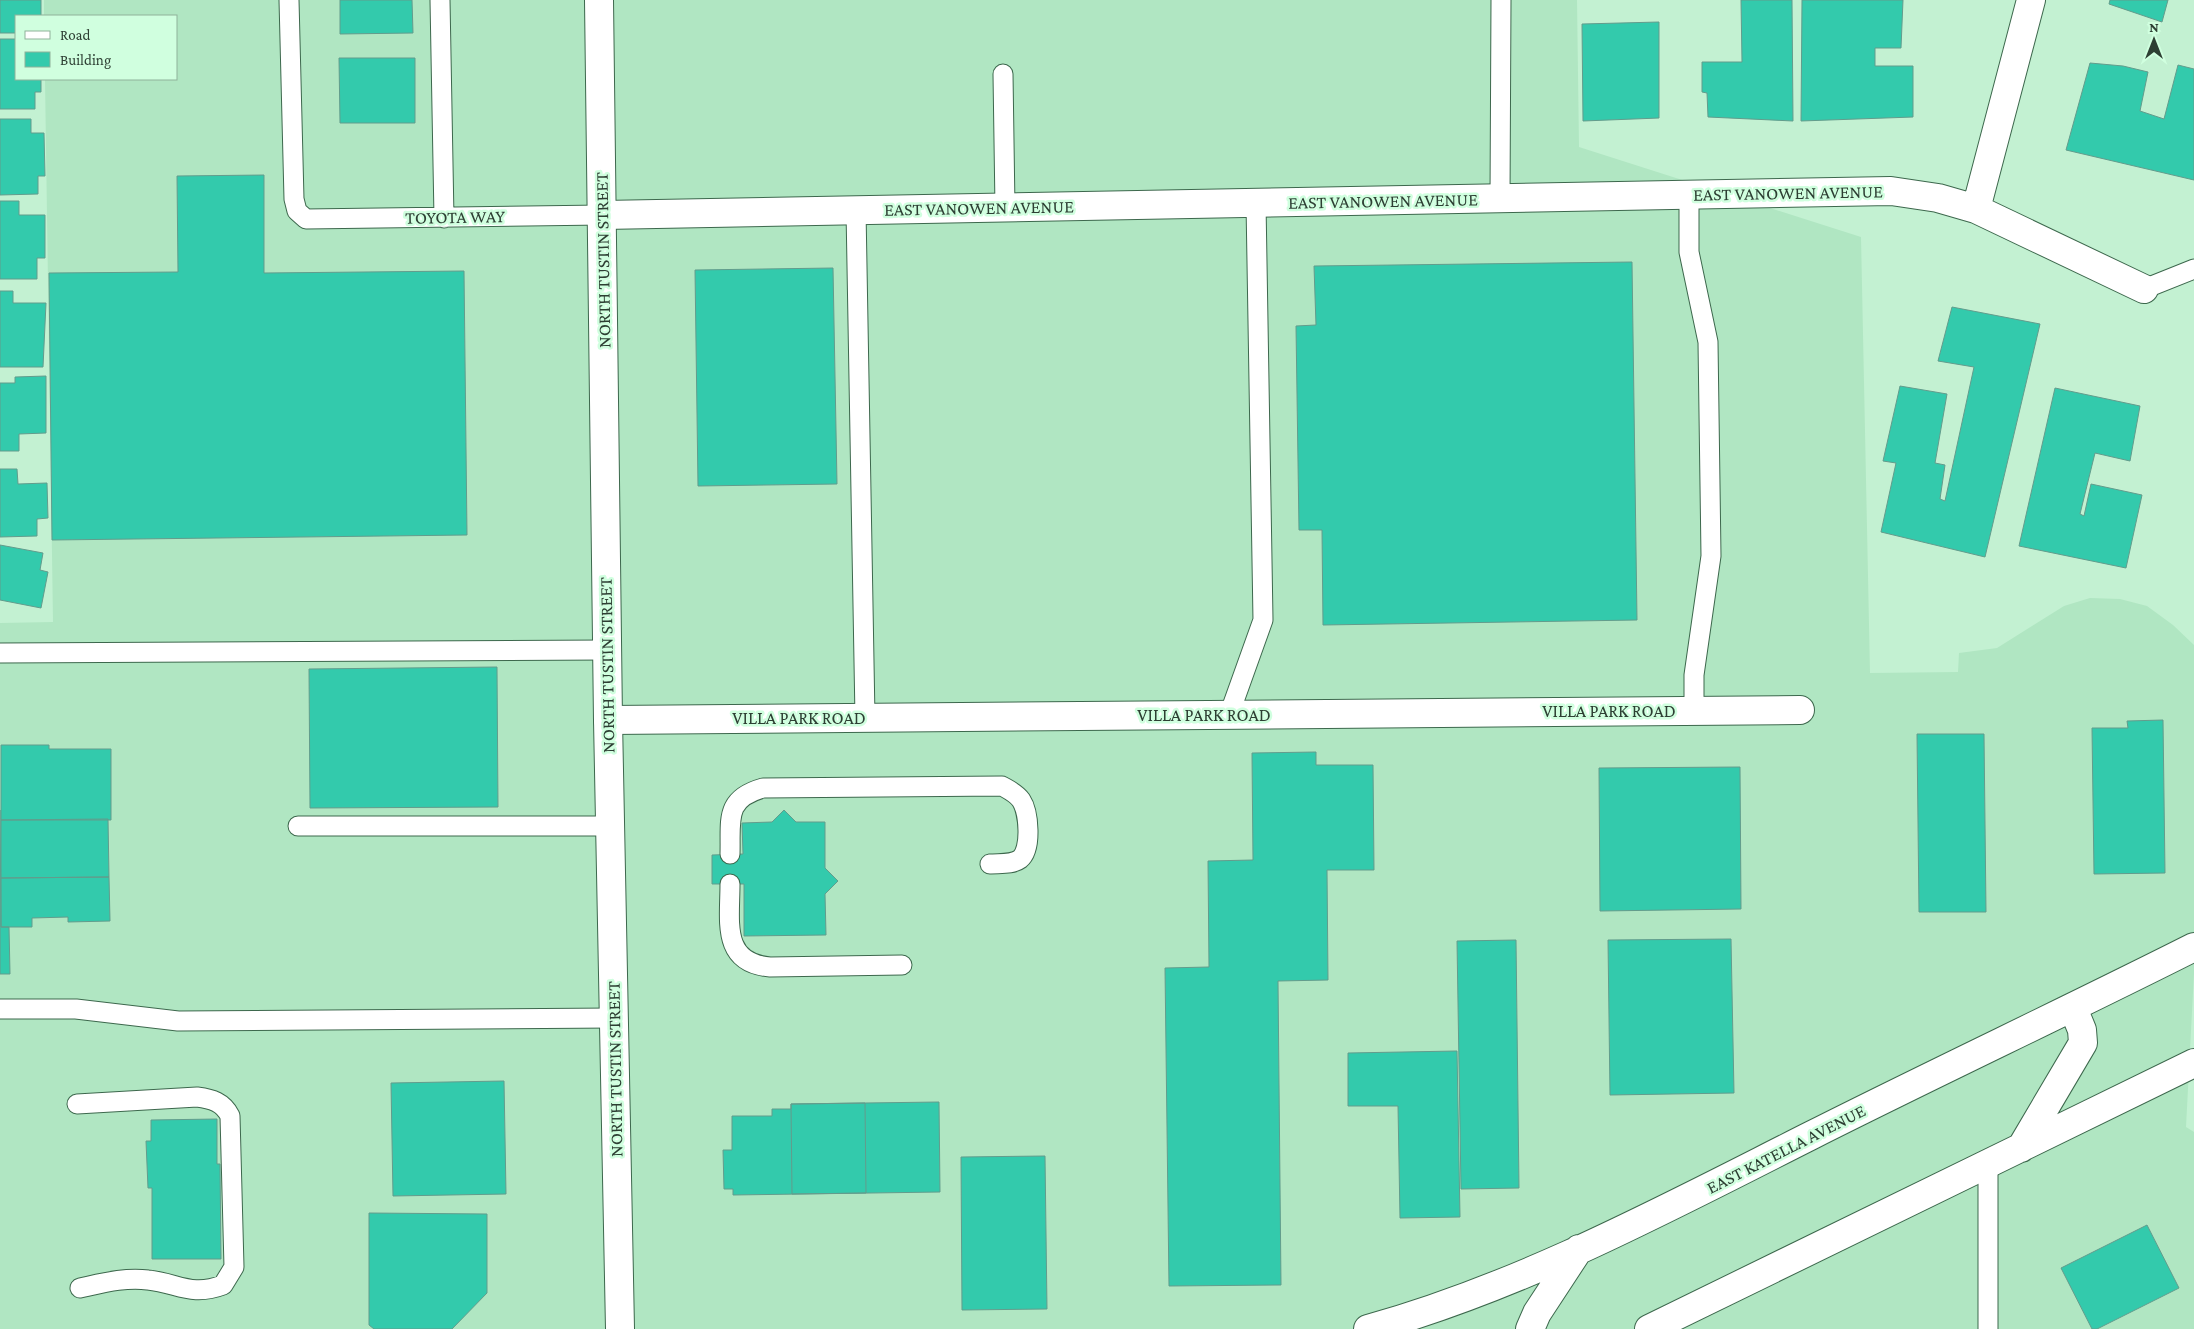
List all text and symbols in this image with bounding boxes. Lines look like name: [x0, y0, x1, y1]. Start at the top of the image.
legend: [15, 15, 178, 80]
north arrow: [2129, 15, 2179, 65]
text: N: [2149, 19, 2159, 35]
text: Road: [60, 27, 91, 43]
text: Building: [60, 52, 111, 69]
street label: NORTH TUSTIN STREET: [591, 172, 615, 348]
street label: EAST VANOWEN AVENUE: [1693, 181, 1883, 205]
street label: EAST VANOWEN AVENUE: [1288, 189, 1478, 213]
street label: EAST VANOWEN AVENUE: [884, 196, 1074, 220]
street label: TOYOTA WAY: [405, 206, 505, 228]
street label: NORTH TUSTIN STREET: [595, 577, 619, 753]
street label: VILLA PARK ROAD: [1542, 701, 1676, 721]
street label: VILLA PARK ROAD: [1137, 705, 1271, 725]
street label: VILLA PARK ROAD: [732, 708, 866, 728]
street label: NORTH TUSTIN STREET: [603, 981, 627, 1157]
street label: EAST KATELLA AVENUE: [1703, 1100, 1869, 1198]

